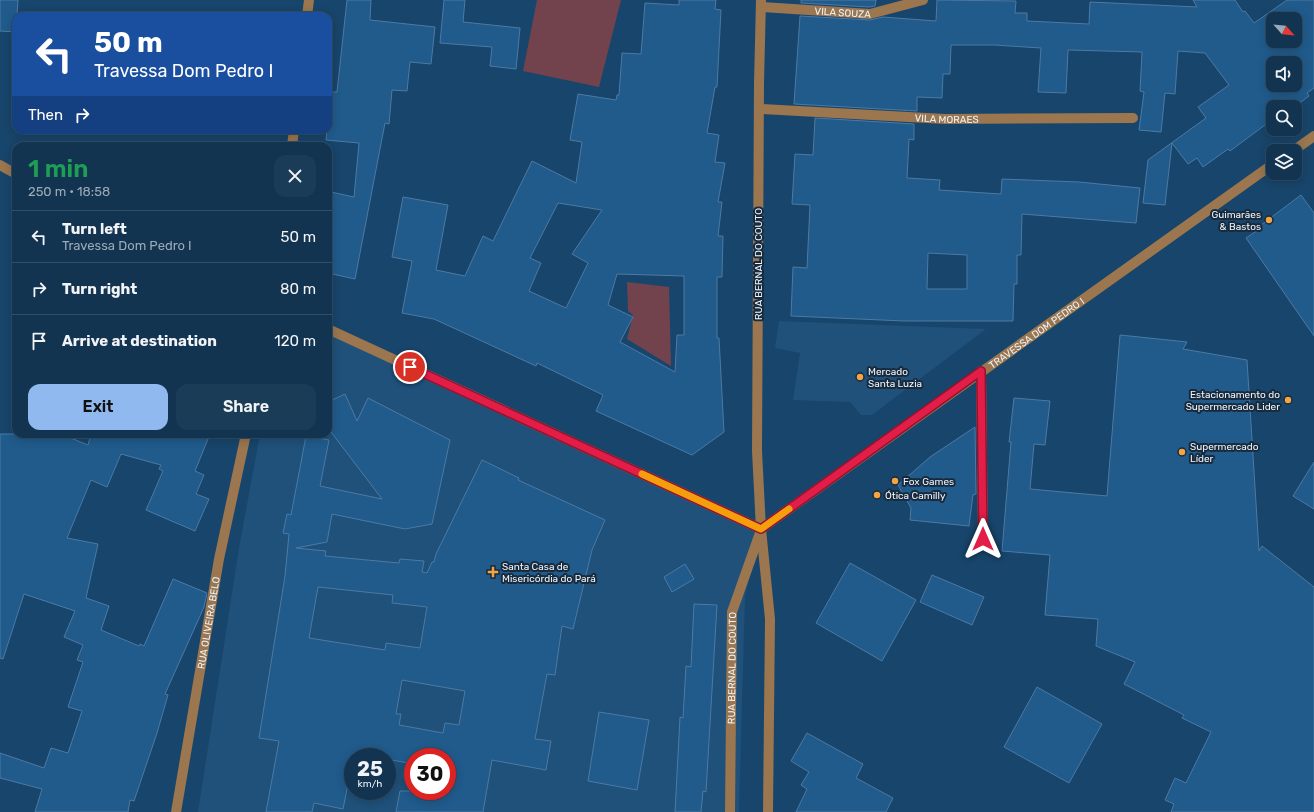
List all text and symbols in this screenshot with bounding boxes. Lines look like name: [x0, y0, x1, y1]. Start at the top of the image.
street label: VILA SOUZA: [814, 5, 872, 21]
north arrow: [1266, 12, 1302, 48]
map controls: [1266, 12, 1302, 180]
text: 50 m: [94, 26, 163, 59]
icon: left: [28, 28, 80, 80]
button: sound: [1266, 56, 1302, 92]
text: Travessa Dom Pedro I: [94, 60, 274, 82]
button: search: [1266, 100, 1302, 136]
icon: right: [71, 104, 93, 126]
text: Then: [28, 106, 63, 124]
street label: VILA MORAES: [914, 112, 979, 126]
button: layers: [1266, 144, 1302, 180]
text: 1 min: [28, 155, 88, 183]
button: close: [274, 155, 316, 197]
text: 250 m · 18:58: [28, 184, 110, 199]
street label: RUA BERNAL DO COUTO: [753, 208, 765, 320]
place label: Guimarães & Bastos: [1211, 209, 1261, 233]
marker: Guimarães & Bastos: [1264, 215, 1274, 225]
text: Turn left: [62, 220, 127, 238]
icon: left: [28, 226, 50, 248]
text: 50 m: [281, 228, 316, 246]
text: Travessa Dom Pedro I: [62, 238, 192, 253]
icon: right: [28, 278, 50, 300]
text: Turn right: [62, 280, 137, 298]
text: 80 m: [280, 280, 316, 298]
street label: TRAVESSA DOM PEDRO I: [987, 296, 1087, 372]
icon: arrive: [28, 330, 50, 352]
text: Arrive at destination: [62, 332, 217, 350]
text: 120 m: [274, 332, 316, 350]
pin: [393, 350, 427, 384]
icon: arrive: [399, 356, 421, 378]
place label: Mercado Santa Luzia: [868, 366, 922, 390]
marker: Mercado Santa Luzia: [855, 372, 865, 382]
button: Exit: [28, 384, 168, 430]
button: Share: [176, 384, 316, 430]
place label: Estacionamento do Supermercado Lider: [1186, 389, 1280, 413]
marker: Estacionamento do Supermercado Lider: [1283, 395, 1293, 405]
place label: Supermercado Líder: [1190, 441, 1259, 465]
marker: Supermercado Líder: [1177, 447, 1187, 457]
marker: Fox Games: [890, 476, 900, 486]
place label: Fox Games: [903, 476, 954, 488]
marker: Ótica Camilly: [872, 490, 882, 500]
place label: Ótica Camilly: [885, 490, 946, 502]
position arrow: [962, 518, 1004, 560]
place label: Santa Casa de Misericórdia do Pará: [502, 561, 596, 585]
marker: Santa Casa de Misericórdia do Pará: [487, 566, 499, 578]
street label: RUA OLIVEIRA BELO: [195, 576, 223, 670]
street label: RUA BERNAL DO COUTO: [726, 612, 739, 724]
speed limit sign: 30: [404, 748, 456, 800]
text: 25: [357, 757, 383, 781]
text: km/h: [358, 778, 382, 790]

